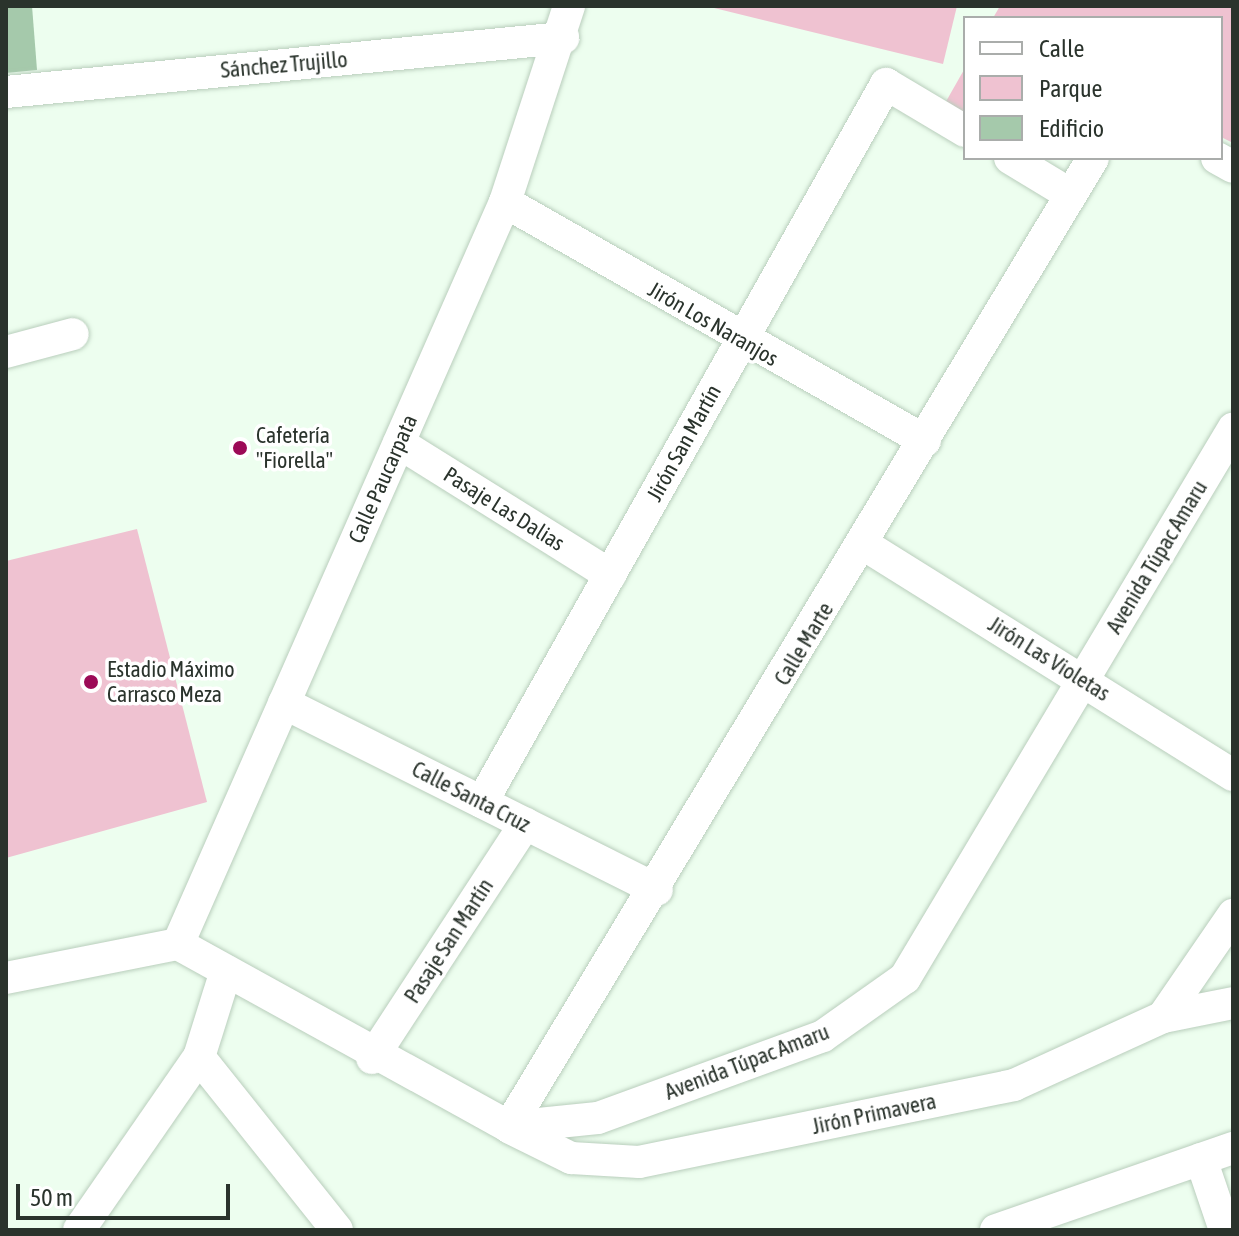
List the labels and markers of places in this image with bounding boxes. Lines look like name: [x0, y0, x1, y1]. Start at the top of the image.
place label: Cafetería "Fiorella": [256, 422, 333, 474]
marker: Cafetería "Fiorella": [231, 439, 249, 457]
place label: Estadio Máximo Carrasco Meza: [107, 656, 235, 708]
marker: Estadio Máximo Carrasco Meza: [82, 673, 100, 691]

